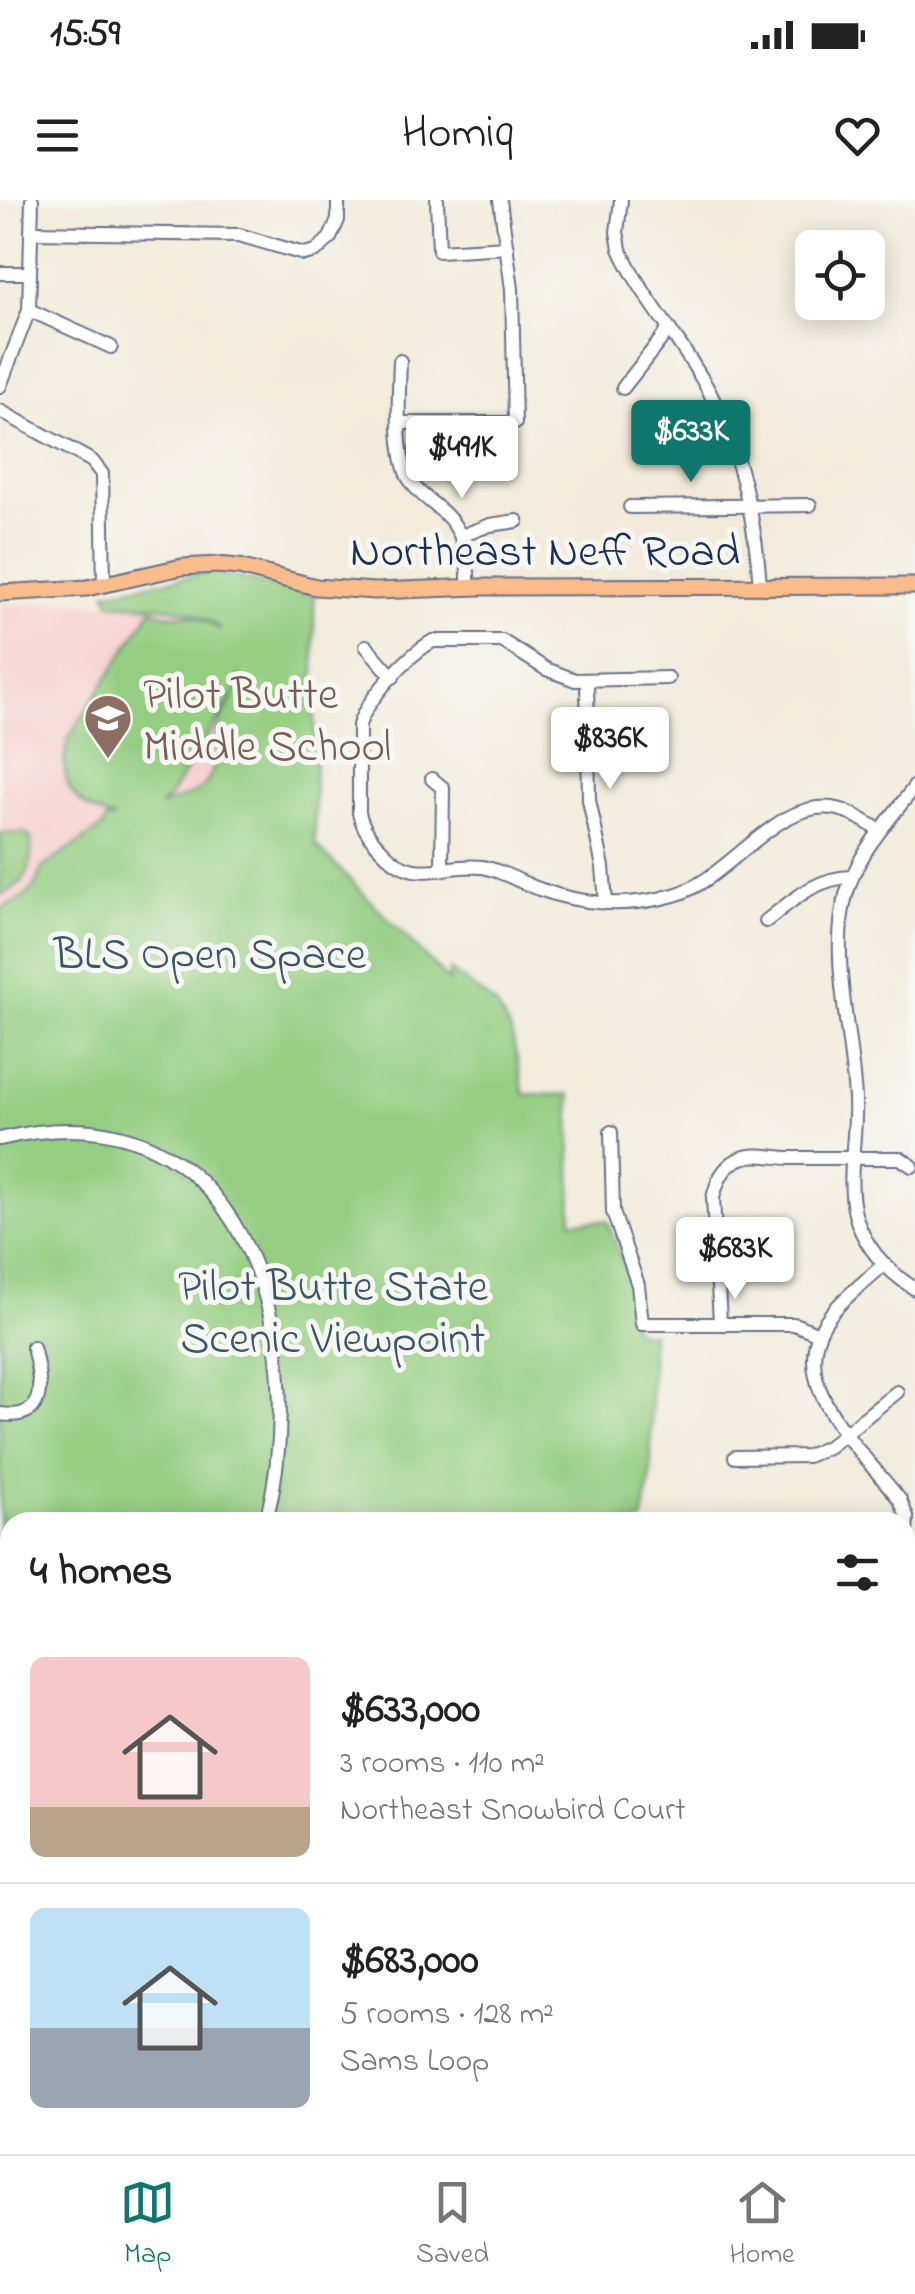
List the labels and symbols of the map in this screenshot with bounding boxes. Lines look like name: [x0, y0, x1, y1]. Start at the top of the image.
pin: $633K: [621, 400, 761, 485]
pin: $491K: [392, 416, 532, 501]
street label: Northeast Neff Road: [350, 521, 740, 587]
place label: Pilot Butte Middle School: [143, 664, 391, 782]
school or university icon: Pilot Butte Middle School: [82, 692, 134, 760]
pin: $836K: [540, 707, 680, 792]
park label: BLS Open Space: [53, 924, 367, 990]
pin: $683K: [665, 1217, 805, 1302]
park label: Pilot Butte State Scenic Viewpoint: [178, 1256, 489, 1374]

